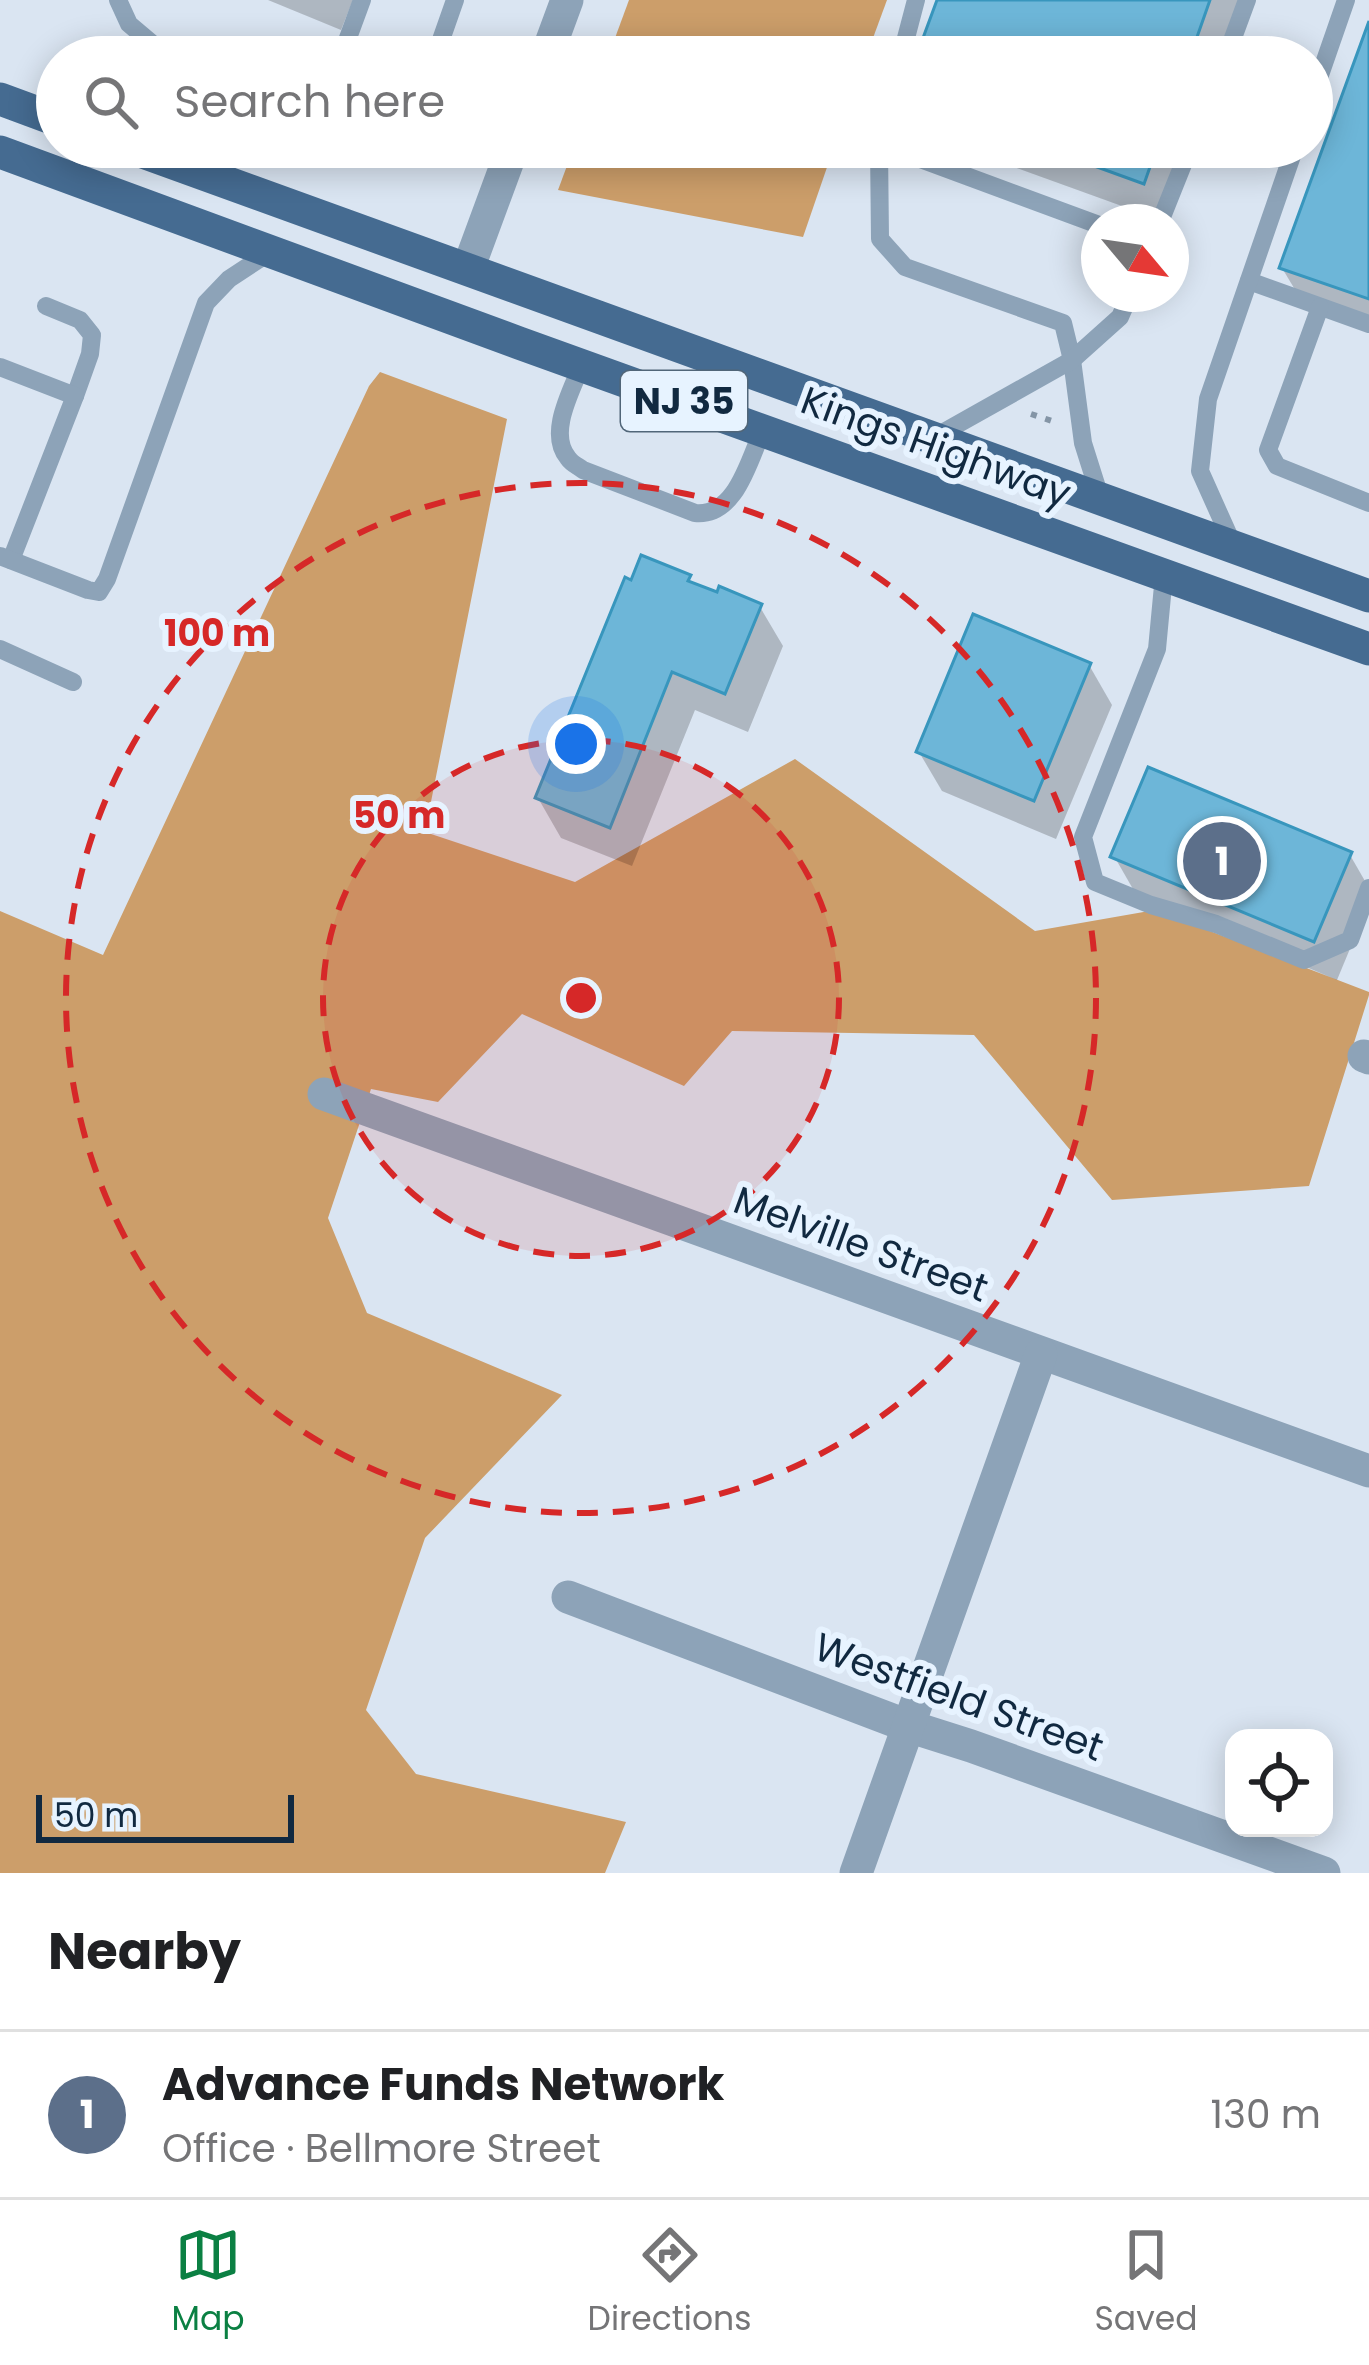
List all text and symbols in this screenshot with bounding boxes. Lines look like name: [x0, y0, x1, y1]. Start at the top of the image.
search box: [36, 36, 1333, 168]
icon: search: [78, 69, 144, 135]
text: Search here: [174, 70, 445, 133]
north arrow: [1081, 204, 1189, 312]
road number: NJ 35: [621, 371, 747, 431]
street label: Kings Highway: [794, 373, 1079, 521]
text: 100 m: [164, 608, 270, 659]
your location: [546, 714, 606, 774]
text: 50 m: [353, 790, 445, 841]
pin: 1: [1183, 816, 1261, 906]
centre of rings: [560, 977, 602, 1019]
street label: Melville Street: [726, 1173, 996, 1315]
street label: Westfield Street: [807, 1619, 1111, 1775]
map controls: [1225, 1729, 1333, 1837]
button: locate: [1225, 1729, 1333, 1837]
scale bar: [36, 1789, 294, 1842]
text: 50 m: [54, 1792, 138, 1839]
text: Nearby: [48, 1915, 241, 1987]
text: Advance Funds Network: [162, 2053, 724, 2116]
text: 1: [80, 2087, 94, 2142]
text: 130 m: [1210, 2087, 1321, 2142]
text: Office · Bellmore Street: [162, 2121, 601, 2176]
tab: Map: [172, 2222, 245, 2344]
tab: Directions: [588, 2222, 751, 2344]
tab: Saved: [1095, 2222, 1197, 2344]

